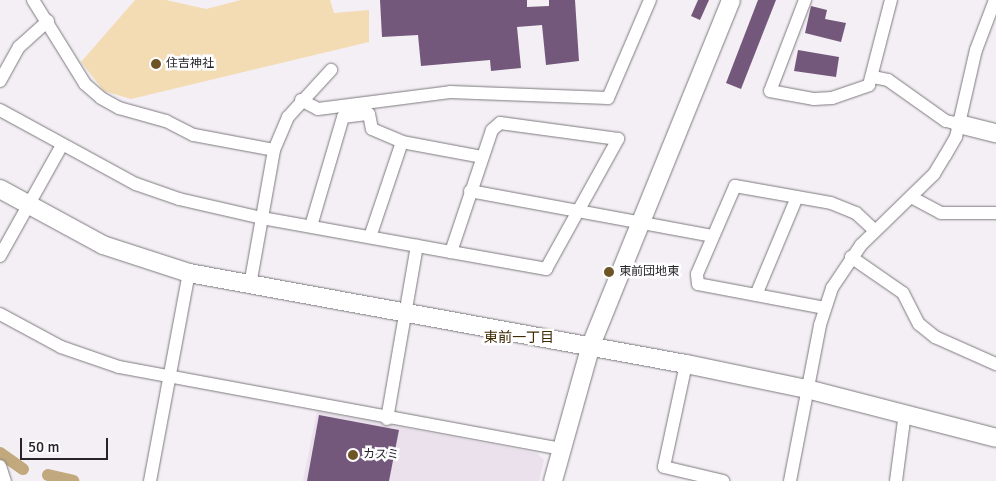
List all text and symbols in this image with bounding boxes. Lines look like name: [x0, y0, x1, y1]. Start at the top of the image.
place label: 住吉神社: [166, 57, 214, 71]
marker: 住吉神社: [150, 58, 162, 70]
place label: 東前団地東: [619, 265, 679, 279]
marker: 東前団地東: [603, 266, 615, 278]
district label: 東前一丁目: [484, 330, 554, 346]
scale bar: [22, 428, 110, 460]
text: 50 m: [28, 438, 59, 456]
place label: カスミ: [363, 448, 399, 462]
marker: カスミ: [347, 449, 359, 461]

